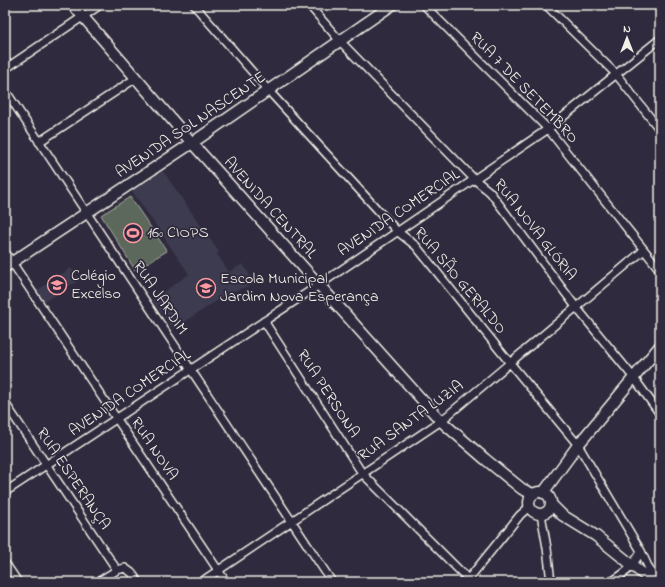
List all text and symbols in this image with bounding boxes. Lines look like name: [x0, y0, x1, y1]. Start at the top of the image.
north arrow: [607, 18, 647, 58]
text: N: [623, 21, 631, 37]
street label: RUA 7 DE SETEMBRO: [464, 27, 584, 149]
street label: AVENIDA SOL NASCENTE: [111, 66, 271, 184]
street label: AVENIDA CENTRAL: [217, 152, 323, 265]
street label: AVENIDA COMERCIAL: [333, 163, 465, 263]
street label: RUA NOVA GLÓRIA: [488, 174, 583, 286]
place label: 16º CIOPS: [147, 221, 209, 245]
sports icon: 16º CIOPS: [122, 222, 144, 244]
street label: RUA SÃO GERALDO: [408, 222, 512, 340]
street label: RUA JARDIM: [126, 256, 194, 340]
place label: Colégio Excelso: [71, 264, 121, 306]
place label: Escola Municipal Jardim Nova Esperança: [220, 267, 379, 309]
school or university icon: Colégio Excelso: [46, 274, 68, 296]
school or university icon: Escola Municipal Jardim Nova Esperança: [195, 277, 217, 299]
street label: AVENIDA COMERCIAL: [64, 343, 196, 443]
street label: RUA PERSONA: [290, 345, 366, 443]
street label: RUA SANTA LUZIA: [353, 374, 469, 468]
street label: RUA NOVA: [124, 413, 184, 485]
street label: RUA ESPERANÇA: [30, 423, 116, 535]

